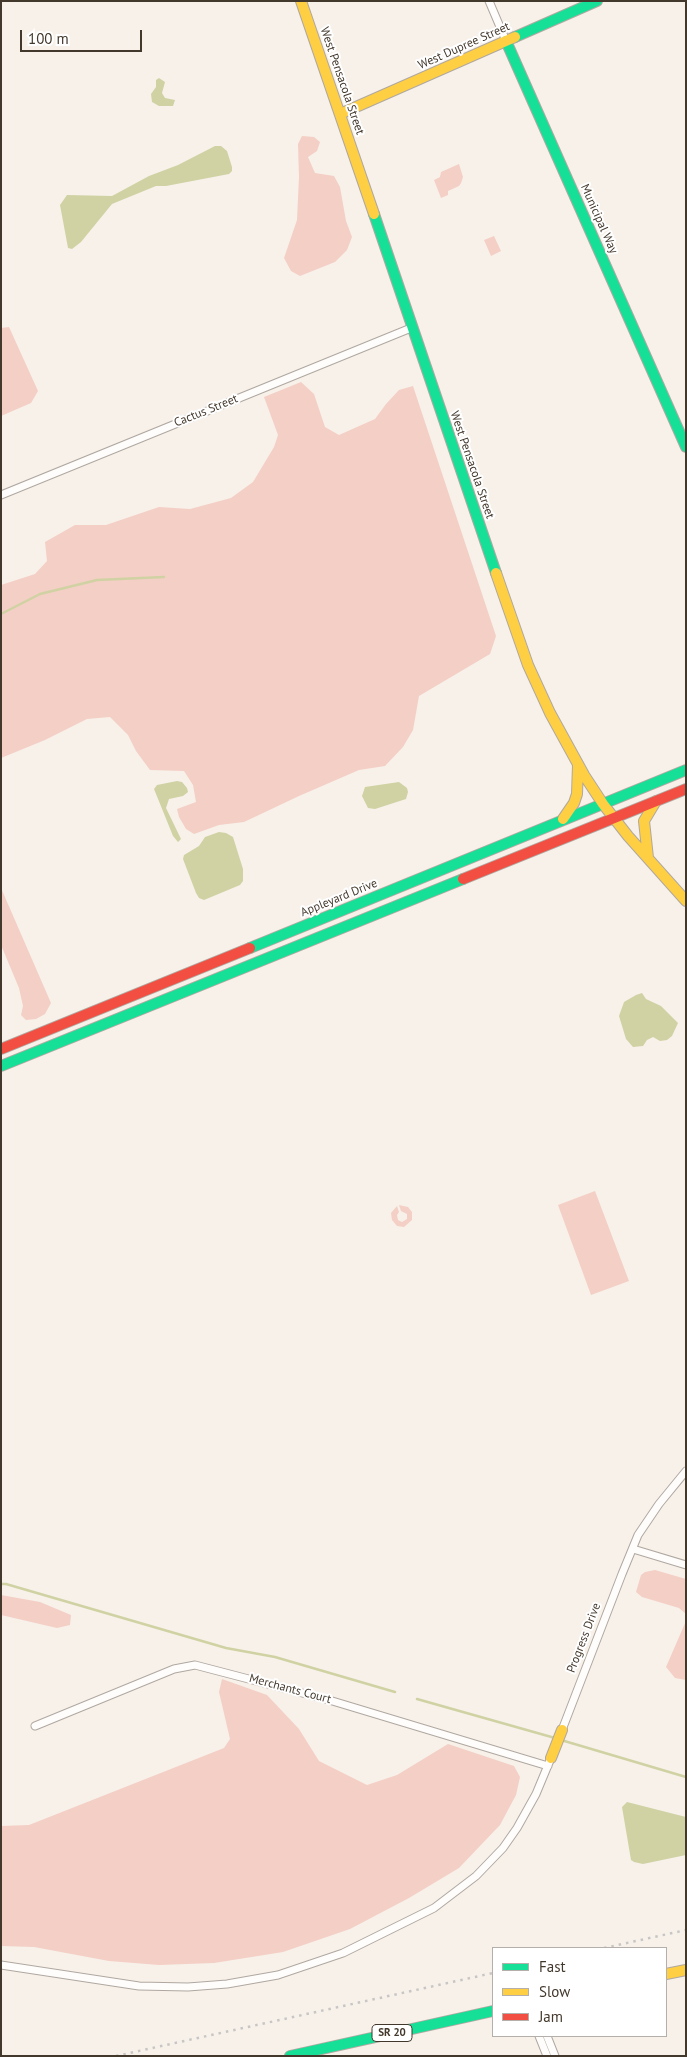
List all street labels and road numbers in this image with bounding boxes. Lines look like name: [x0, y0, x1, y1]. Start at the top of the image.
street label: West Dupree Street: [416, 19, 512, 73]
street label: West Pensacola Street: [317, 25, 367, 137]
street label: Municipal Way: [577, 182, 621, 256]
street label: Cactus Street: [172, 392, 240, 430]
street label: West Pensacola Street: [447, 409, 497, 521]
street label: Appleyard Drive: [299, 876, 379, 920]
street label: Progress Drive: [564, 1601, 604, 1675]
street label: Merchants Court: [247, 1671, 333, 1707]
road number: SR 20: [372, 2025, 412, 2042]

